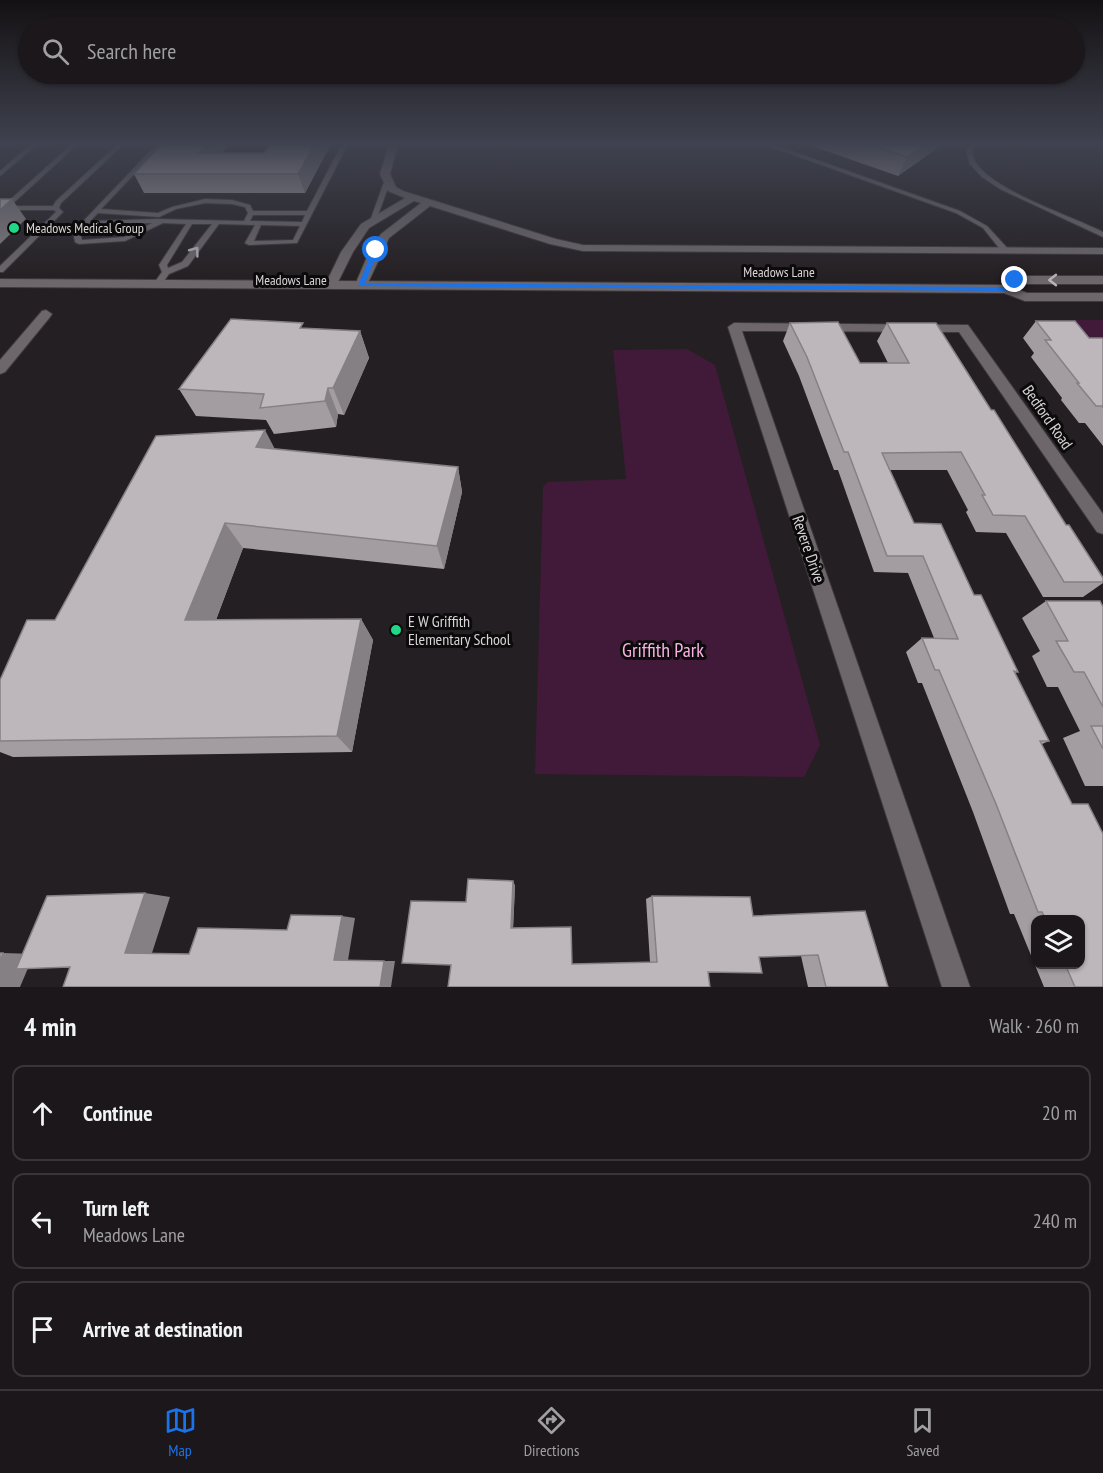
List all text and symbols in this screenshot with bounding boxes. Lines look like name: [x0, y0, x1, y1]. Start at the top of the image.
search box: [18, 18, 1085, 84]
icon: search: [39, 35, 72, 68]
text: Search here: [87, 37, 176, 65]
place label: Meadows Medical Group: [26, 219, 144, 237]
marker: Meadows Medical Group: [7, 221, 21, 235]
route start: [362, 236, 388, 262]
one-way arrow: [188, 247, 199, 258]
street label: Meadows Lane: [743, 263, 815, 281]
route end: [1001, 266, 1027, 292]
street label: Meadows Lane: [255, 271, 327, 289]
one-way arrow: [1048, 274, 1057, 286]
street label: Bedford Road: [1019, 381, 1077, 453]
street label: Revere Drive: [788, 513, 830, 585]
place label: E W Griffith Elementary School: [408, 611, 511, 649]
marker: E W Griffith Elementary School: [389, 623, 403, 637]
park label: Griffith Park: [622, 637, 704, 663]
map controls: [1031, 915, 1085, 969]
button: layers: [1031, 915, 1085, 969]
text: 4 min: [24, 1010, 77, 1043]
text: Walk · 260 m: [989, 1013, 1079, 1039]
icon: ahead: [26, 1097, 59, 1130]
text: Continue: [83, 1099, 153, 1127]
text: 20 m: [1042, 1100, 1077, 1126]
text: Turn left: [83, 1194, 149, 1222]
icon: left: [26, 1205, 59, 1238]
text: 240 m: [1033, 1208, 1077, 1234]
text: Meadows Lane: [83, 1222, 185, 1248]
icon: arrive: [26, 1313, 59, 1346]
text: Arrive at destination: [83, 1315, 243, 1343]
tab: Map: [164, 1404, 197, 1460]
tab: Directions: [524, 1404, 579, 1460]
tab: Saved: [906, 1404, 939, 1460]

